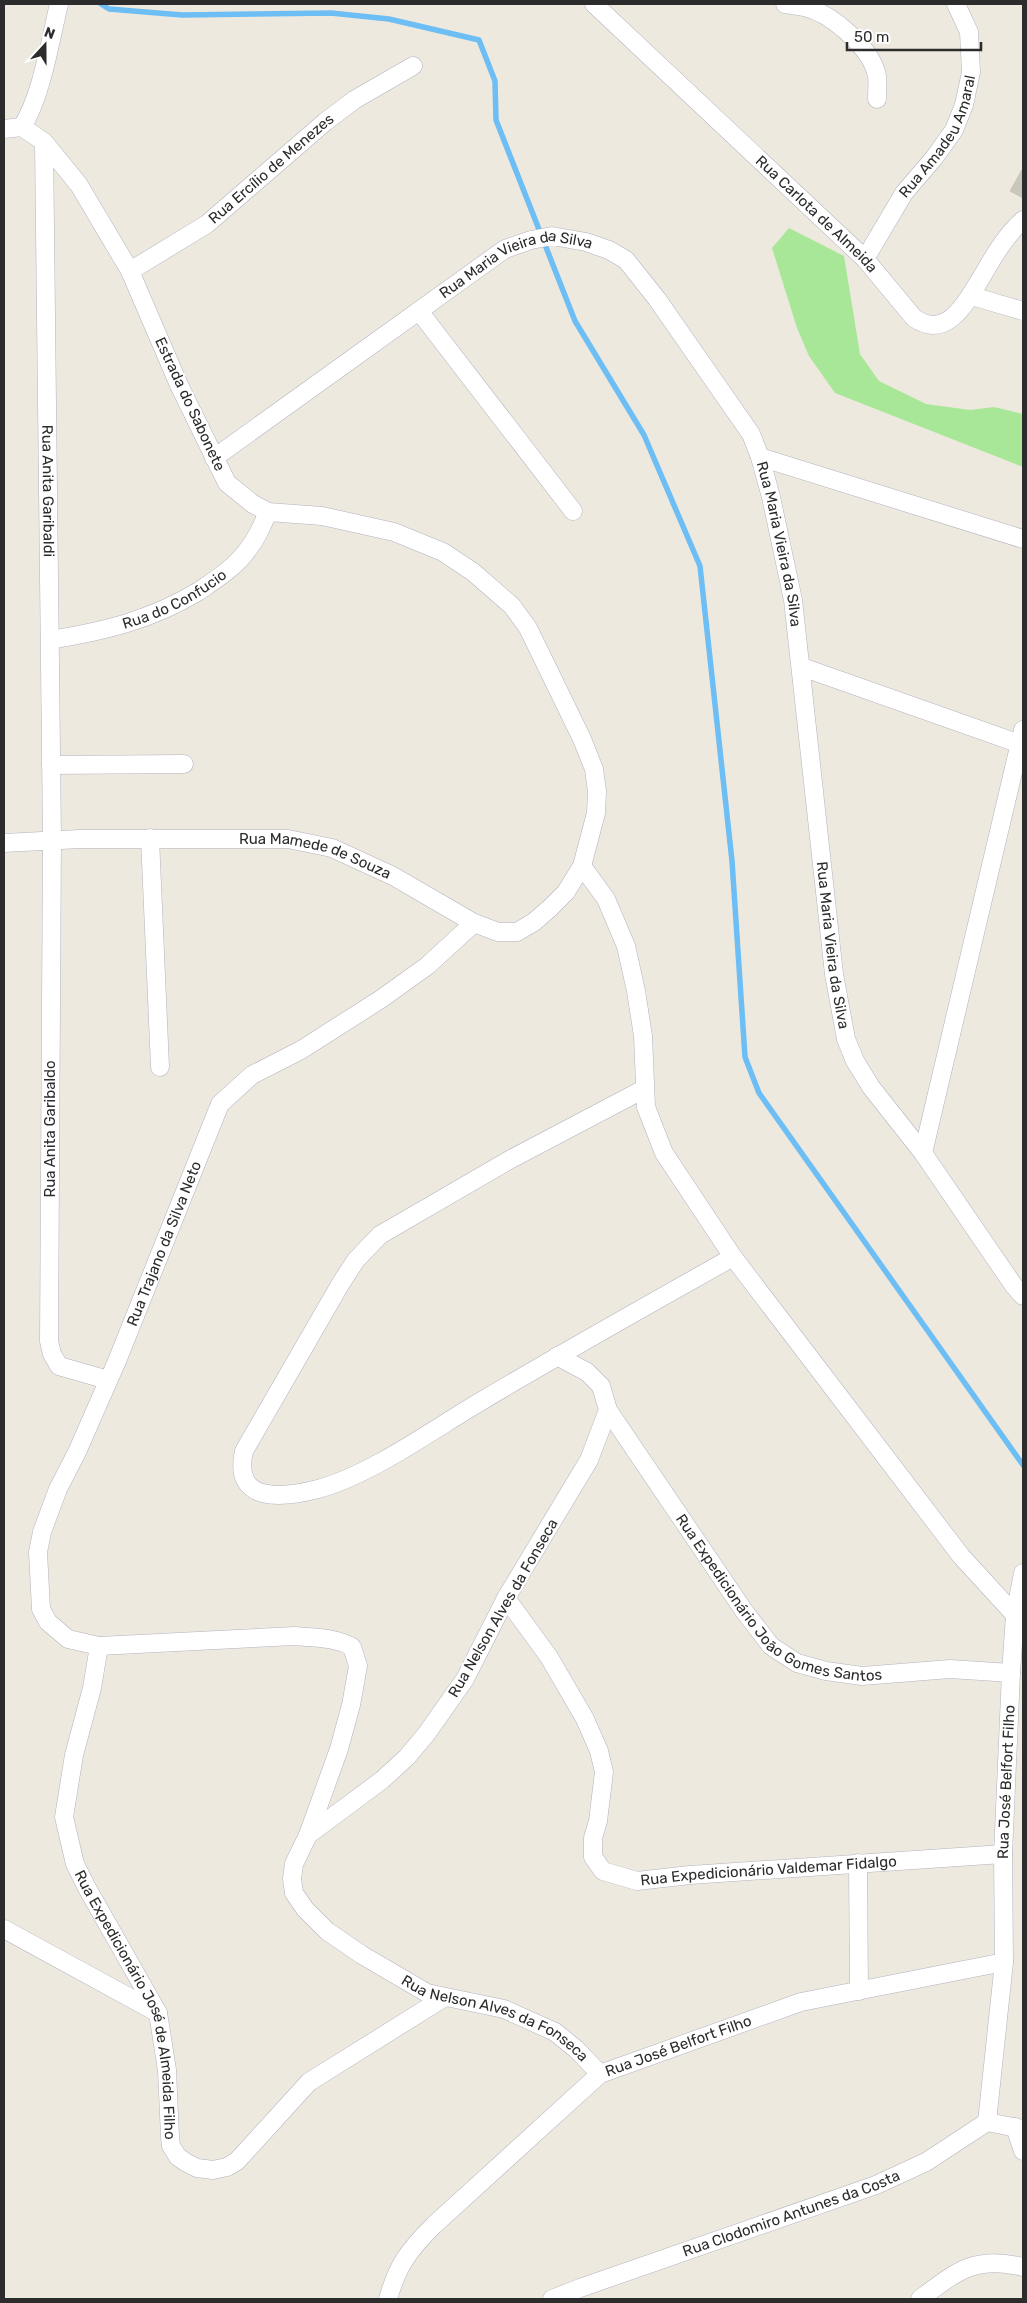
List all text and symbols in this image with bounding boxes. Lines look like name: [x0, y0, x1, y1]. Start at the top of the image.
north arrow: [20, 20, 70, 70]
scale bar: [847, 20, 981, 52]
text: N: [42, 24, 57, 43]
text: 50 m: [854, 28, 889, 46]
street label: Rua Amadeu Amaral: [895, 73, 979, 201]
street label: Rua Ercílio de Menezes: [205, 109, 338, 228]
street label: Rua Carlota de Almeida: [752, 152, 881, 276]
street label: Rua Maria Vieira da Silva: [436, 226, 595, 302]
street label: Estrada do Sabonete: [151, 334, 229, 474]
street label: Rua Anita Garibaldi: [38, 425, 58, 557]
street label: Rua Maria Vieira da Silva: [753, 459, 805, 628]
street label: Rua do Confucio: [120, 566, 230, 633]
street label: Rua Mamede de Souza: [239, 830, 394, 883]
street label: Rua Maria Vieira da Silva: [813, 860, 853, 1030]
street label: Rua Anita Garibaldo: [41, 1060, 59, 1198]
street label: Rua Trajano da Silva Neto: [123, 1158, 205, 1329]
street label: Rua Expedicionário João Gomes Santos: [672, 1511, 883, 1685]
street label: Rua Nelson Alves da Fonseca: [444, 1516, 562, 1700]
street label: Rua José Belfort Filho: [994, 1705, 1019, 1859]
street label: Rua Expedicionário Valdemar Fidalgo: [640, 1852, 897, 1890]
street label: Rua Expedicionário José de Almeida Filho: [71, 1867, 179, 2140]
street label: Rua Nelson Alves da Fonseca: [398, 1971, 592, 2065]
street label: Rua José Belfort Filho: [603, 2011, 754, 2080]
street label: Rua Clodomiro Antunes da Costa: [680, 2166, 903, 2261]

